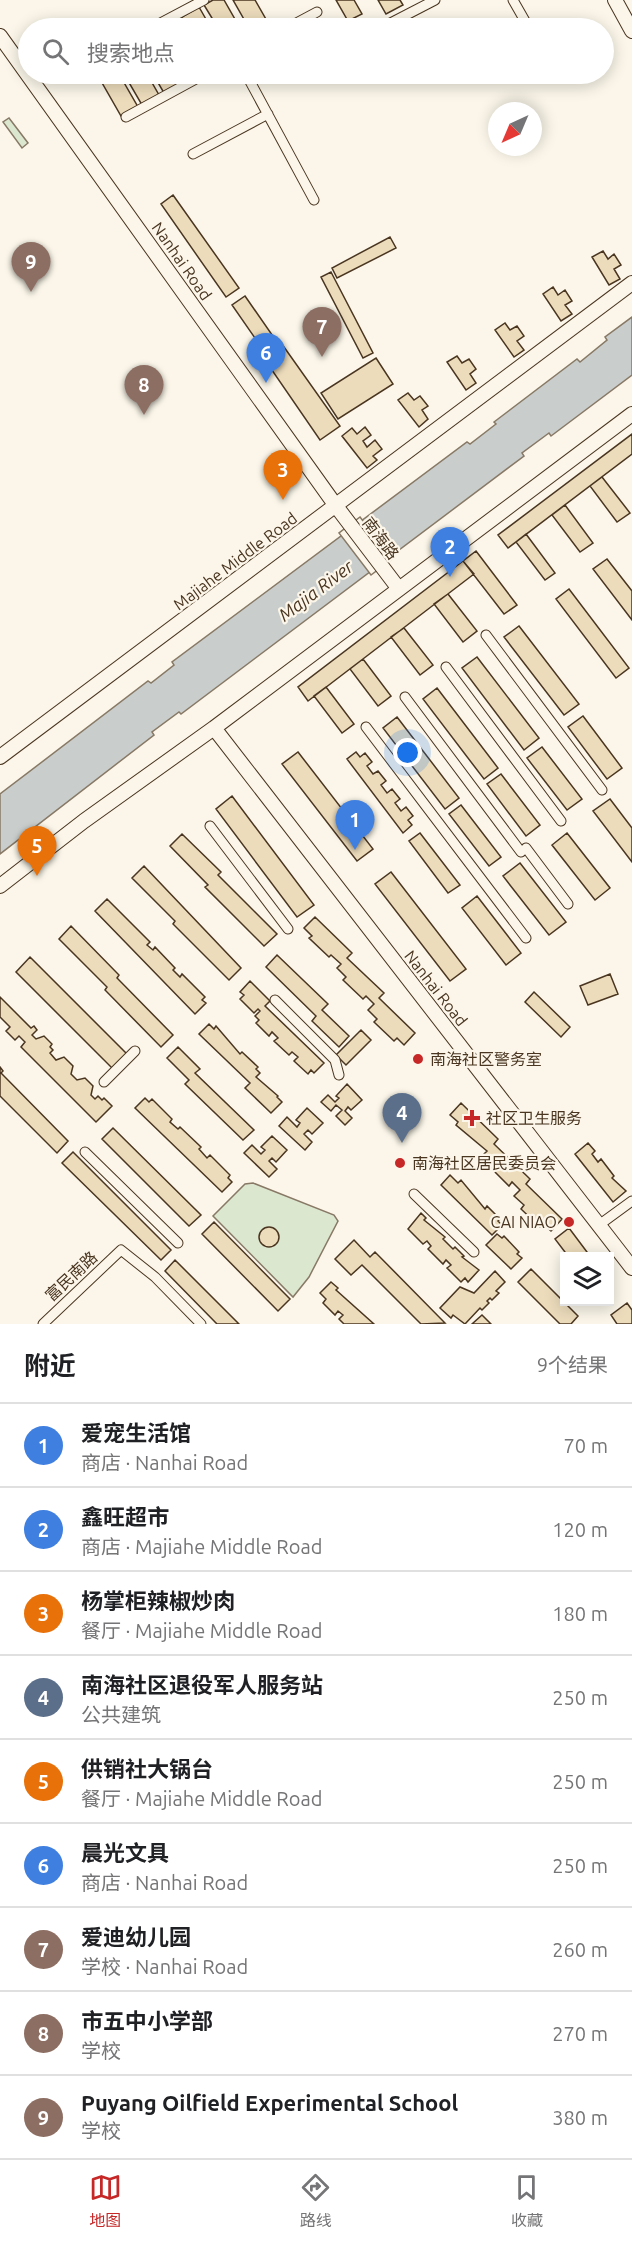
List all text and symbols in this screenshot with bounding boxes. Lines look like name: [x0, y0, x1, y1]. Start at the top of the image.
search box: [18, 18, 614, 84]
icon: search: [39, 35, 72, 68]
text: 搜索地点: [87, 40, 175, 65]
north arrow: [488, 102, 542, 156]
street label: Nanhai Road: [149, 219, 215, 303]
pin: 9: [12, 242, 51, 292]
pin: 7: [302, 308, 342, 357]
pin: 6: [246, 334, 286, 383]
pin: 8: [124, 366, 164, 415]
pin: 3: [264, 450, 302, 500]
street label: Majiahe Middle Road: [170, 509, 300, 613]
street label: 南海路: [359, 513, 403, 563]
pin: 2: [430, 528, 470, 577]
water label: Majia River: [274, 555, 357, 625]
your location: [393, 738, 422, 767]
pin: 1: [336, 800, 374, 850]
pin: 5: [18, 826, 57, 876]
street label: Nanhai Road: [401, 947, 471, 1029]
place label: 南海社区警务室: [430, 1050, 542, 1068]
marker: 南海社区警务室: [411, 1052, 425, 1066]
pin: 4: [382, 1094, 422, 1143]
marker: 社区卫生服务: [463, 1109, 481, 1127]
place label: 社区卫生服务: [486, 1109, 582, 1127]
place label: 南海社区居民委员会: [412, 1154, 556, 1172]
marker: 南海社区居民委员会: [393, 1156, 407, 1170]
place label: CAI NIAO: [490, 1213, 557, 1231]
marker: CAI NIAO: [562, 1215, 576, 1229]
street label: 富民南路: [41, 1248, 101, 1304]
map controls: [560, 1252, 614, 1306]
button: layers: [560, 1252, 614, 1306]
text: 附近: [24, 1351, 76, 1380]
text: 9个结果: [537, 1353, 608, 1376]
text: 爱宠生活馆: [81, 1420, 191, 1445]
text: 1: [38, 1434, 49, 1457]
text: 70 m: [564, 1434, 608, 1457]
text: 商店 · Nanhai Road: [81, 1451, 248, 1474]
text: 鑫旺超市: [81, 1504, 169, 1529]
text: 2: [38, 1518, 49, 1541]
text: 120 m: [552, 1518, 608, 1541]
text: 商店 · Majiahe Middle Road: [81, 1535, 322, 1558]
text: 杨掌柜辣椒炒肉: [81, 1588, 235, 1613]
text: 3: [38, 1602, 49, 1625]
text: 180 m: [552, 1602, 608, 1625]
text: 餐厅 · Majiahe Middle Road: [81, 1619, 322, 1642]
text: 南海社区退役军人服务站: [81, 1672, 323, 1697]
text: 4: [38, 1686, 49, 1709]
text: 250 m: [552, 1686, 608, 1709]
text: 公共建筑: [81, 1703, 161, 1726]
text: 供销社大锅台: [81, 1756, 213, 1781]
text: 5: [38, 1770, 49, 1793]
text: 250 m: [552, 1770, 608, 1793]
text: 餐厅 · Majiahe Middle Road: [81, 1787, 322, 1810]
text: 晨光文具: [81, 1840, 169, 1865]
text: 6: [38, 1854, 49, 1877]
text: 250 m: [552, 1854, 608, 1877]
text: 商店 · Nanhai Road: [81, 1871, 248, 1894]
text: 爱迪幼儿园: [81, 1924, 191, 1949]
text: 7: [38, 1938, 49, 1961]
text: 260 m: [552, 1938, 608, 1961]
text: 学校 · Nanhai Road: [81, 1955, 248, 1978]
text: 市五中小学部: [81, 2008, 213, 2033]
text: 8: [38, 2022, 49, 2045]
text: 270 m: [552, 2022, 608, 2045]
text: 学校: [81, 2039, 121, 2062]
text: Puyang Oilfield Experimental School: [81, 2090, 458, 2115]
text: 9: [38, 2106, 49, 2129]
text: 380 m: [552, 2106, 608, 2129]
text: 学校: [81, 2119, 121, 2142]
tab: 地图: [89, 2171, 122, 2231]
tab: 路线: [299, 2171, 332, 2231]
tab: 收藏: [510, 2171, 543, 2231]

